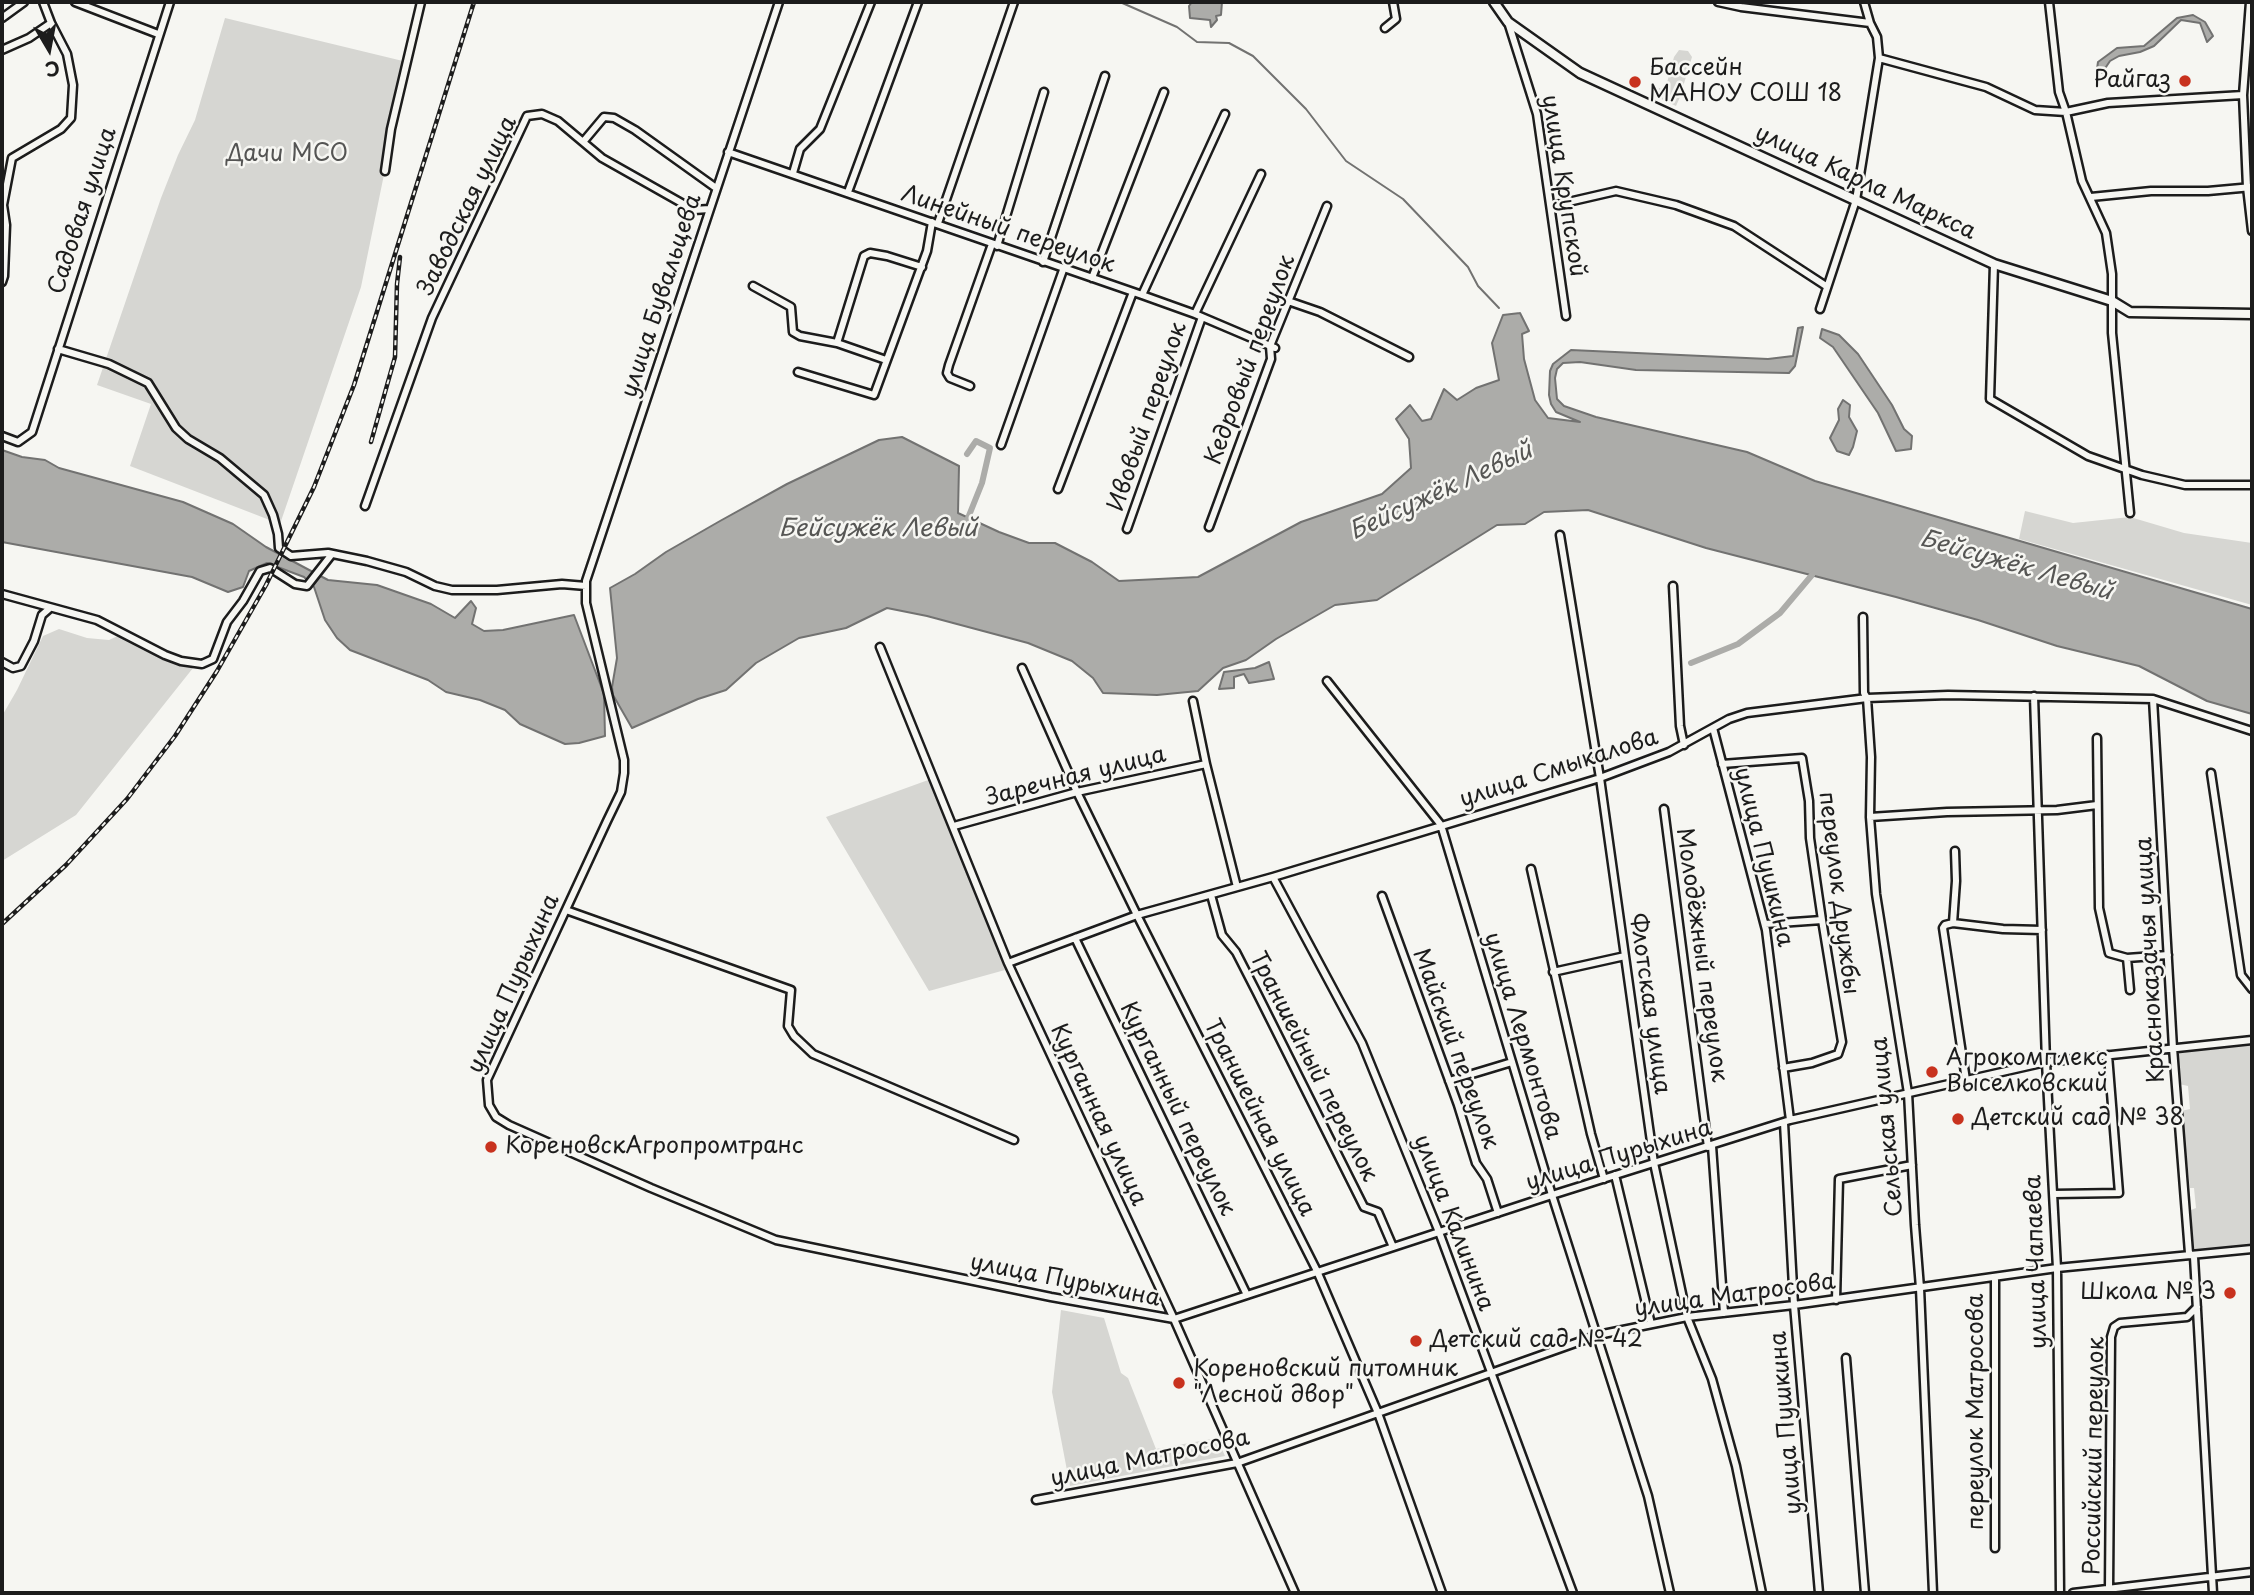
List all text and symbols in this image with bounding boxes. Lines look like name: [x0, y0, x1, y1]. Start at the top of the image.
north arrow: [14, 14, 84, 84]
text: С: [43, 55, 62, 85]
place label: Бассейн МАНОУ СОШ 18: [1649, 55, 1842, 109]
place label: Райгаз: [2093, 67, 2171, 95]
marker: Райгаз: [2177, 73, 2193, 89]
marker: Бассейн МАНОУ СОШ 18: [1627, 74, 1643, 90]
street label: улица Крупской: [1535, 93, 1591, 279]
street label: Заводская улица: [413, 112, 523, 300]
street label: улица Карла Маркса: [1750, 120, 1980, 246]
street label: Садовая улица: [43, 124, 123, 298]
park label: Дачи МСО: [226, 141, 348, 169]
street label: Линейный переулок: [898, 180, 1118, 280]
street label: улица Бувальцева: [616, 191, 708, 401]
street label: Кедровый переулок: [1200, 251, 1302, 469]
street label: Ивовый переулок: [1103, 319, 1193, 515]
water label: Бейсужёк Левый: [1345, 437, 1537, 547]
water label: Бейсужёк Левый: [779, 515, 977, 543]
water label: Бейсужёк Левый: [1917, 525, 2115, 607]
street label: улица Смыкалова: [1456, 724, 1662, 814]
street label: Заречная улица: [983, 741, 1169, 813]
street label: улица Пушкина: [1727, 764, 1799, 950]
street label: переулок Дружбы: [1812, 790, 1864, 996]
street label: Молодёжный переулок: [1670, 826, 1732, 1084]
street label: Красноказачья улица: [2131, 836, 2171, 1084]
street label: улица Пурыхина: [462, 890, 566, 1078]
street label: Флотская улица: [1623, 912, 1675, 1096]
street label: улица Лермонтова: [1477, 929, 1567, 1143]
street label: Майский переулок: [1406, 945, 1504, 1153]
street label: Траншейный переулок: [1243, 948, 1383, 1186]
street label: Курганный переулок: [1113, 998, 1241, 1220]
street label: Траншейная улица: [1197, 1015, 1321, 1221]
street label: Курганная улица: [1044, 1020, 1152, 1210]
street label: Сельская улица: [1866, 1036, 1910, 1218]
place label: Агрокомплекс Выселковский: [1946, 1045, 2108, 1099]
marker: Агрокомплекс Выселковский: [1924, 1064, 1940, 1080]
place label: Детский сад № 38: [1972, 1105, 2184, 1133]
marker: Детский сад № 38: [1950, 1111, 1966, 1127]
street label: улица Пурыхина: [1523, 1115, 1715, 1197]
street label: улица Калинина: [1407, 1131, 1499, 1315]
place label: КореновскАгропромтранс: [505, 1133, 804, 1161]
marker: КореновскАгропромтранс: [483, 1139, 499, 1155]
street label: улица Чапаева: [2020, 1175, 2054, 1349]
street label: улица Пурыхина: [968, 1249, 1162, 1313]
street label: улица Матросова: [1633, 1268, 1837, 1324]
place label: Школа № 3: [2080, 1279, 2216, 1307]
marker: Школа № 3: [2222, 1285, 2238, 1301]
street label: переулок Матросова: [1963, 1294, 1991, 1530]
place label: Детский сад № 42: [1430, 1327, 1643, 1355]
street label: улица Пушкина: [1765, 1330, 1809, 1516]
marker: Детский сад № 42: [1408, 1333, 1424, 1349]
street label: Российский переулок: [2079, 1337, 2111, 1575]
place label: Кореновский питомник "Лесной двор": [1193, 1356, 1458, 1410]
marker: Кореновский питомник "Лесной двор": [1171, 1375, 1187, 1391]
street label: улица Матросова: [1048, 1424, 1252, 1494]

